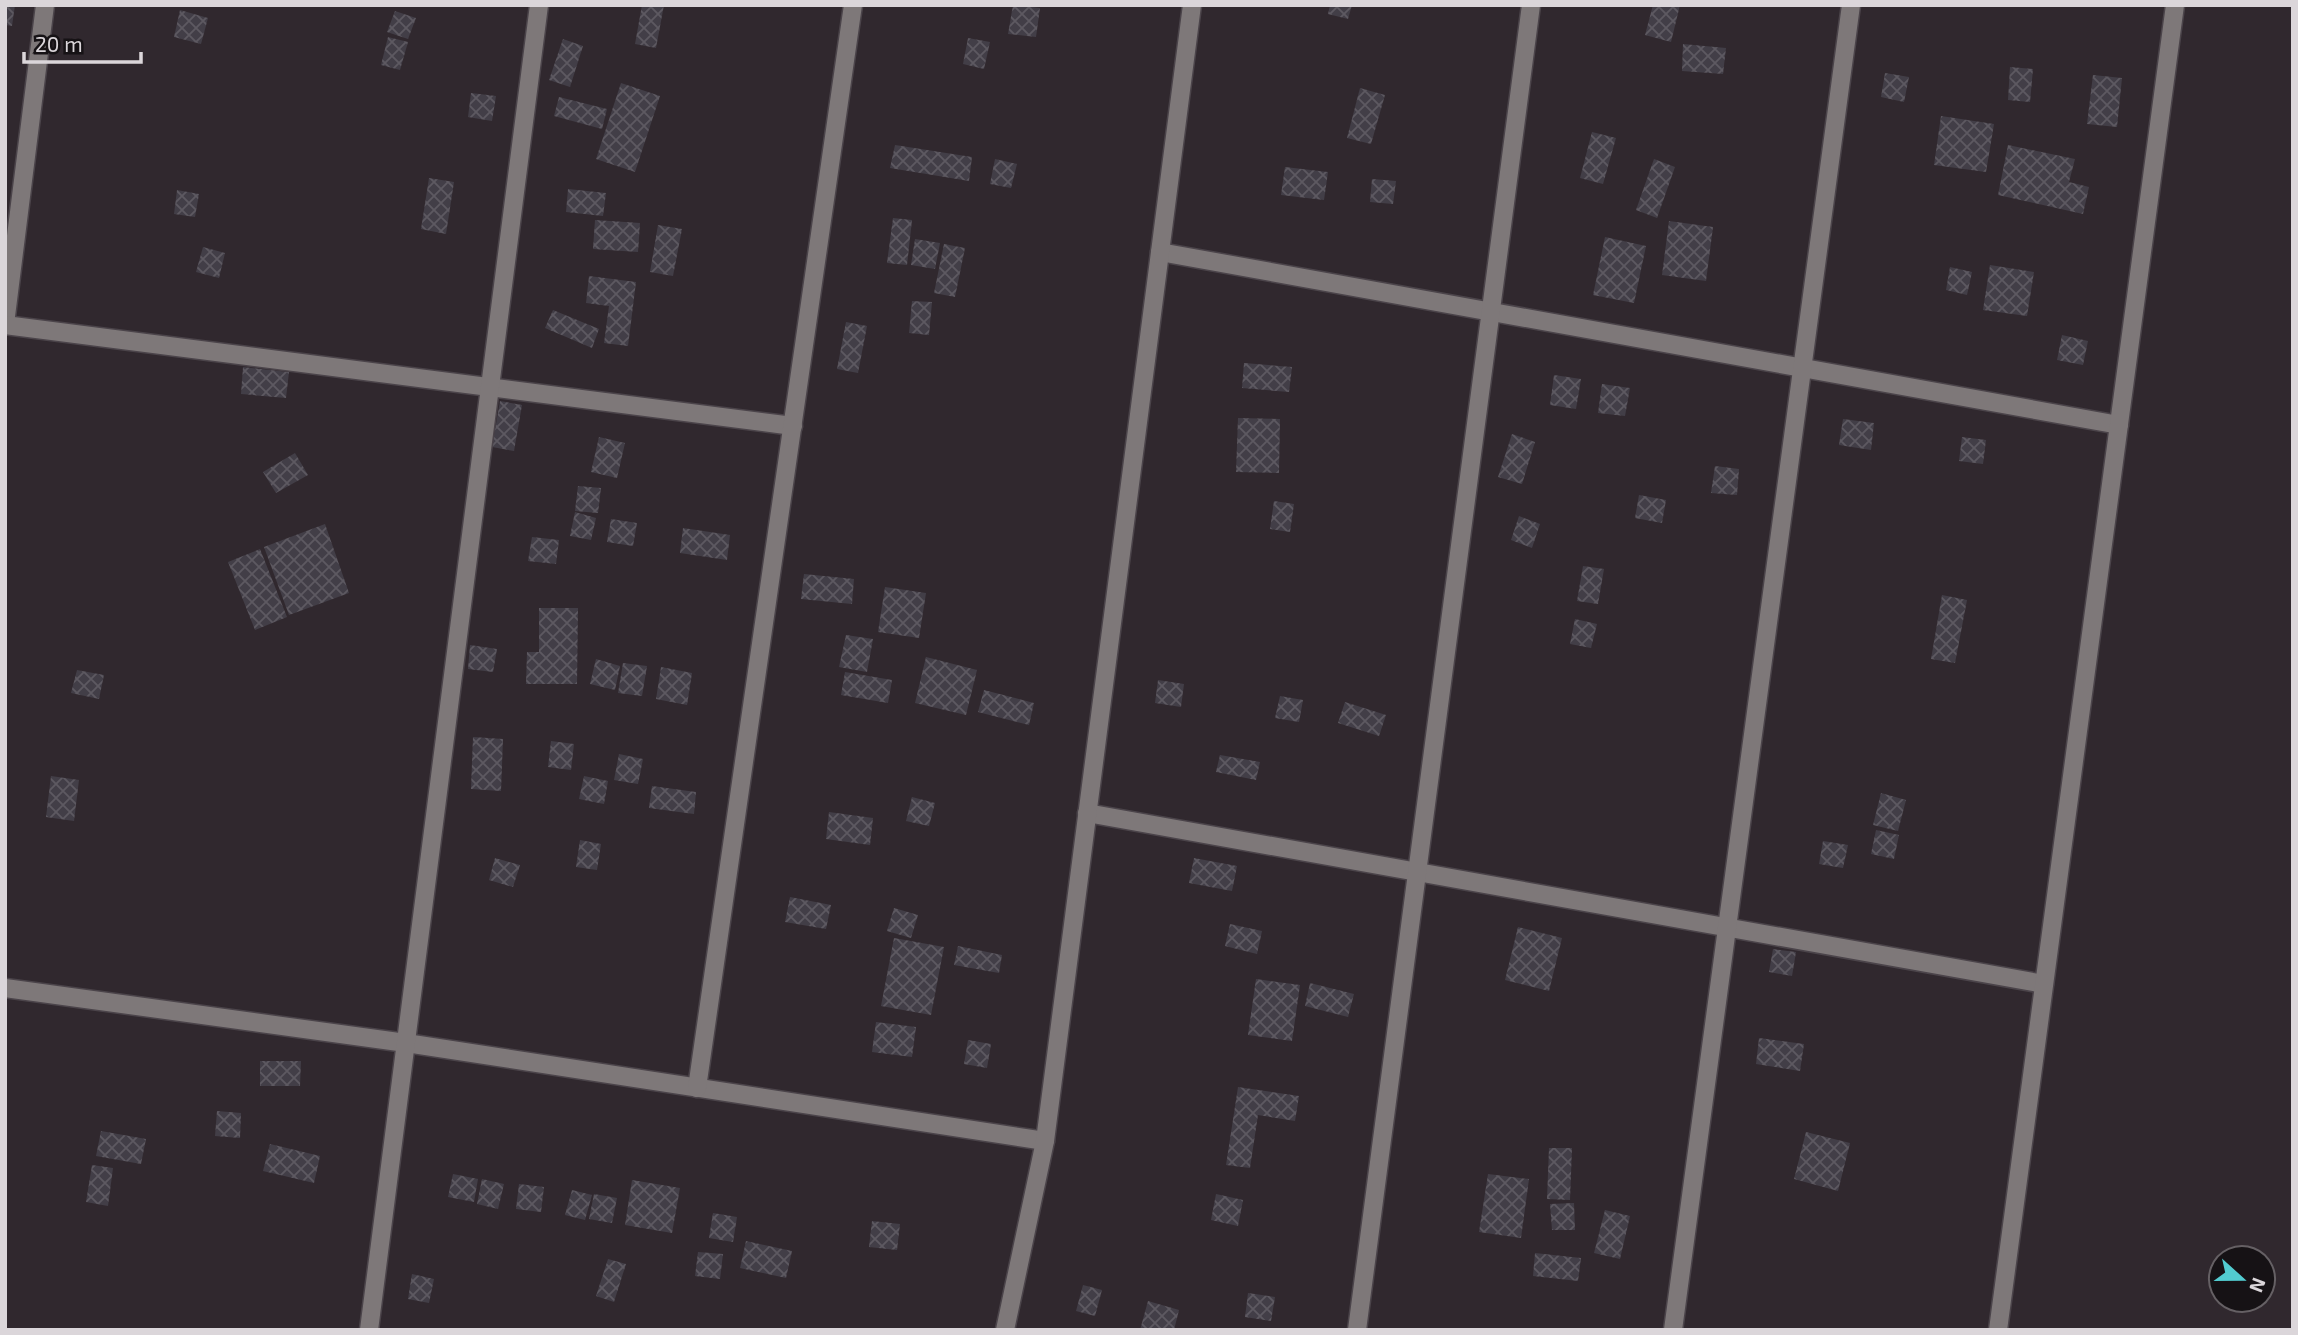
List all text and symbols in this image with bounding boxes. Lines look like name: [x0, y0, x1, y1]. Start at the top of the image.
scale bar: [24, 21, 142, 65]
text: 20 m: [35, 31, 83, 56]
north arrow: [2207, 1244, 2277, 1314]
text: N: [2245, 1275, 2272, 1296]

